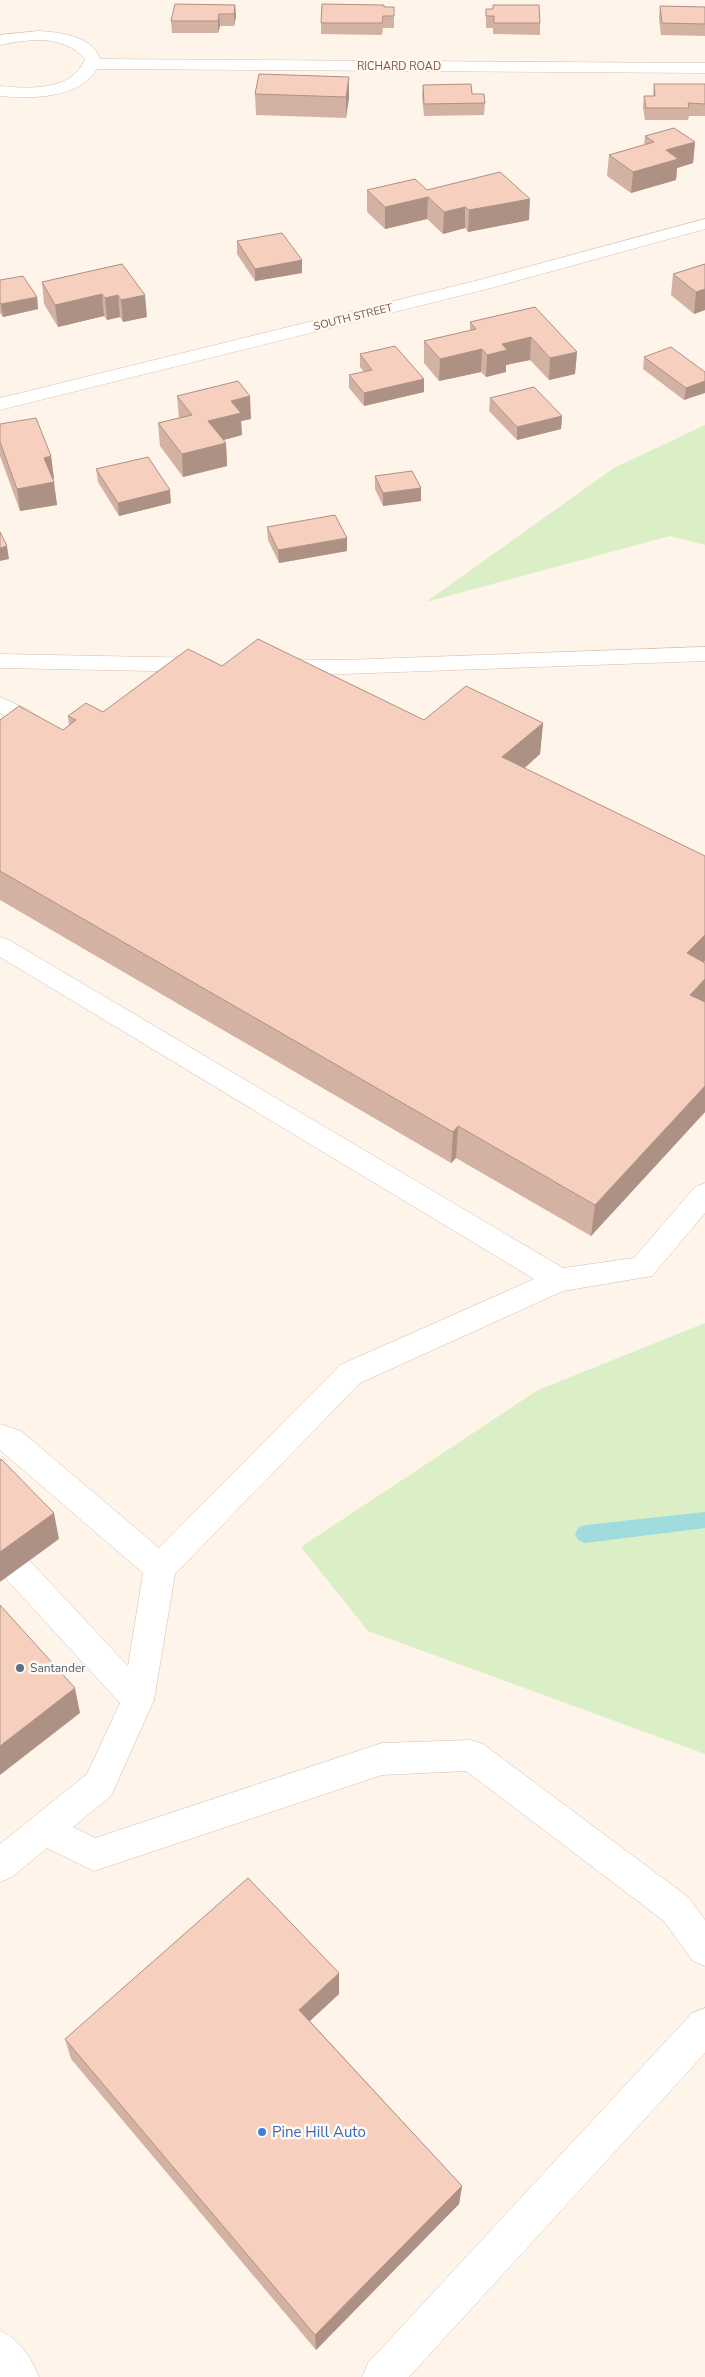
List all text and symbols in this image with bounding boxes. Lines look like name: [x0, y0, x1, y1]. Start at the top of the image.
street label: RICHARD ROAD: [357, 59, 441, 74]
street label: SOUTH STREET: [312, 300, 394, 334]
place label: Santander: [30, 1660, 86, 1676]
marker: Santander: [14, 1662, 26, 1674]
place label: Pine Hill Auto: [272, 2122, 366, 2142]
marker: Pine Hill Auto: [256, 2126, 268, 2138]

